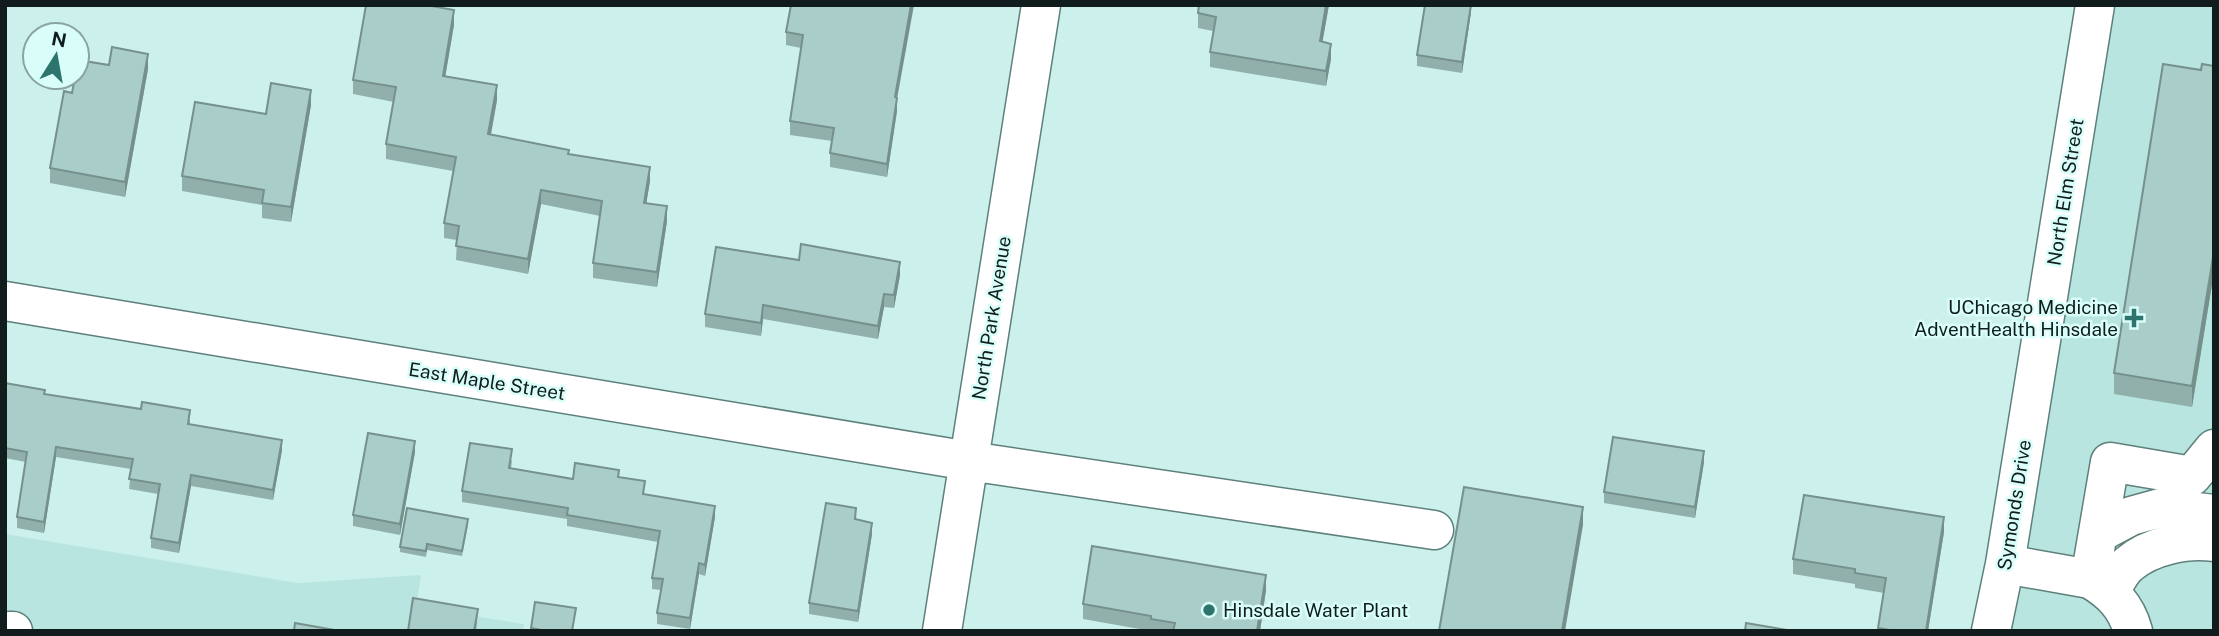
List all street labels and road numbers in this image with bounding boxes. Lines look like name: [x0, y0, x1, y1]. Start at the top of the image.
street label: North Elm Street: [2042, 117, 2088, 267]
street label: North Park Avenue: [967, 235, 1015, 401]
street label: East Maple Street: [407, 358, 567, 404]
street label: Symonds Drive: [1993, 438, 2035, 572]

